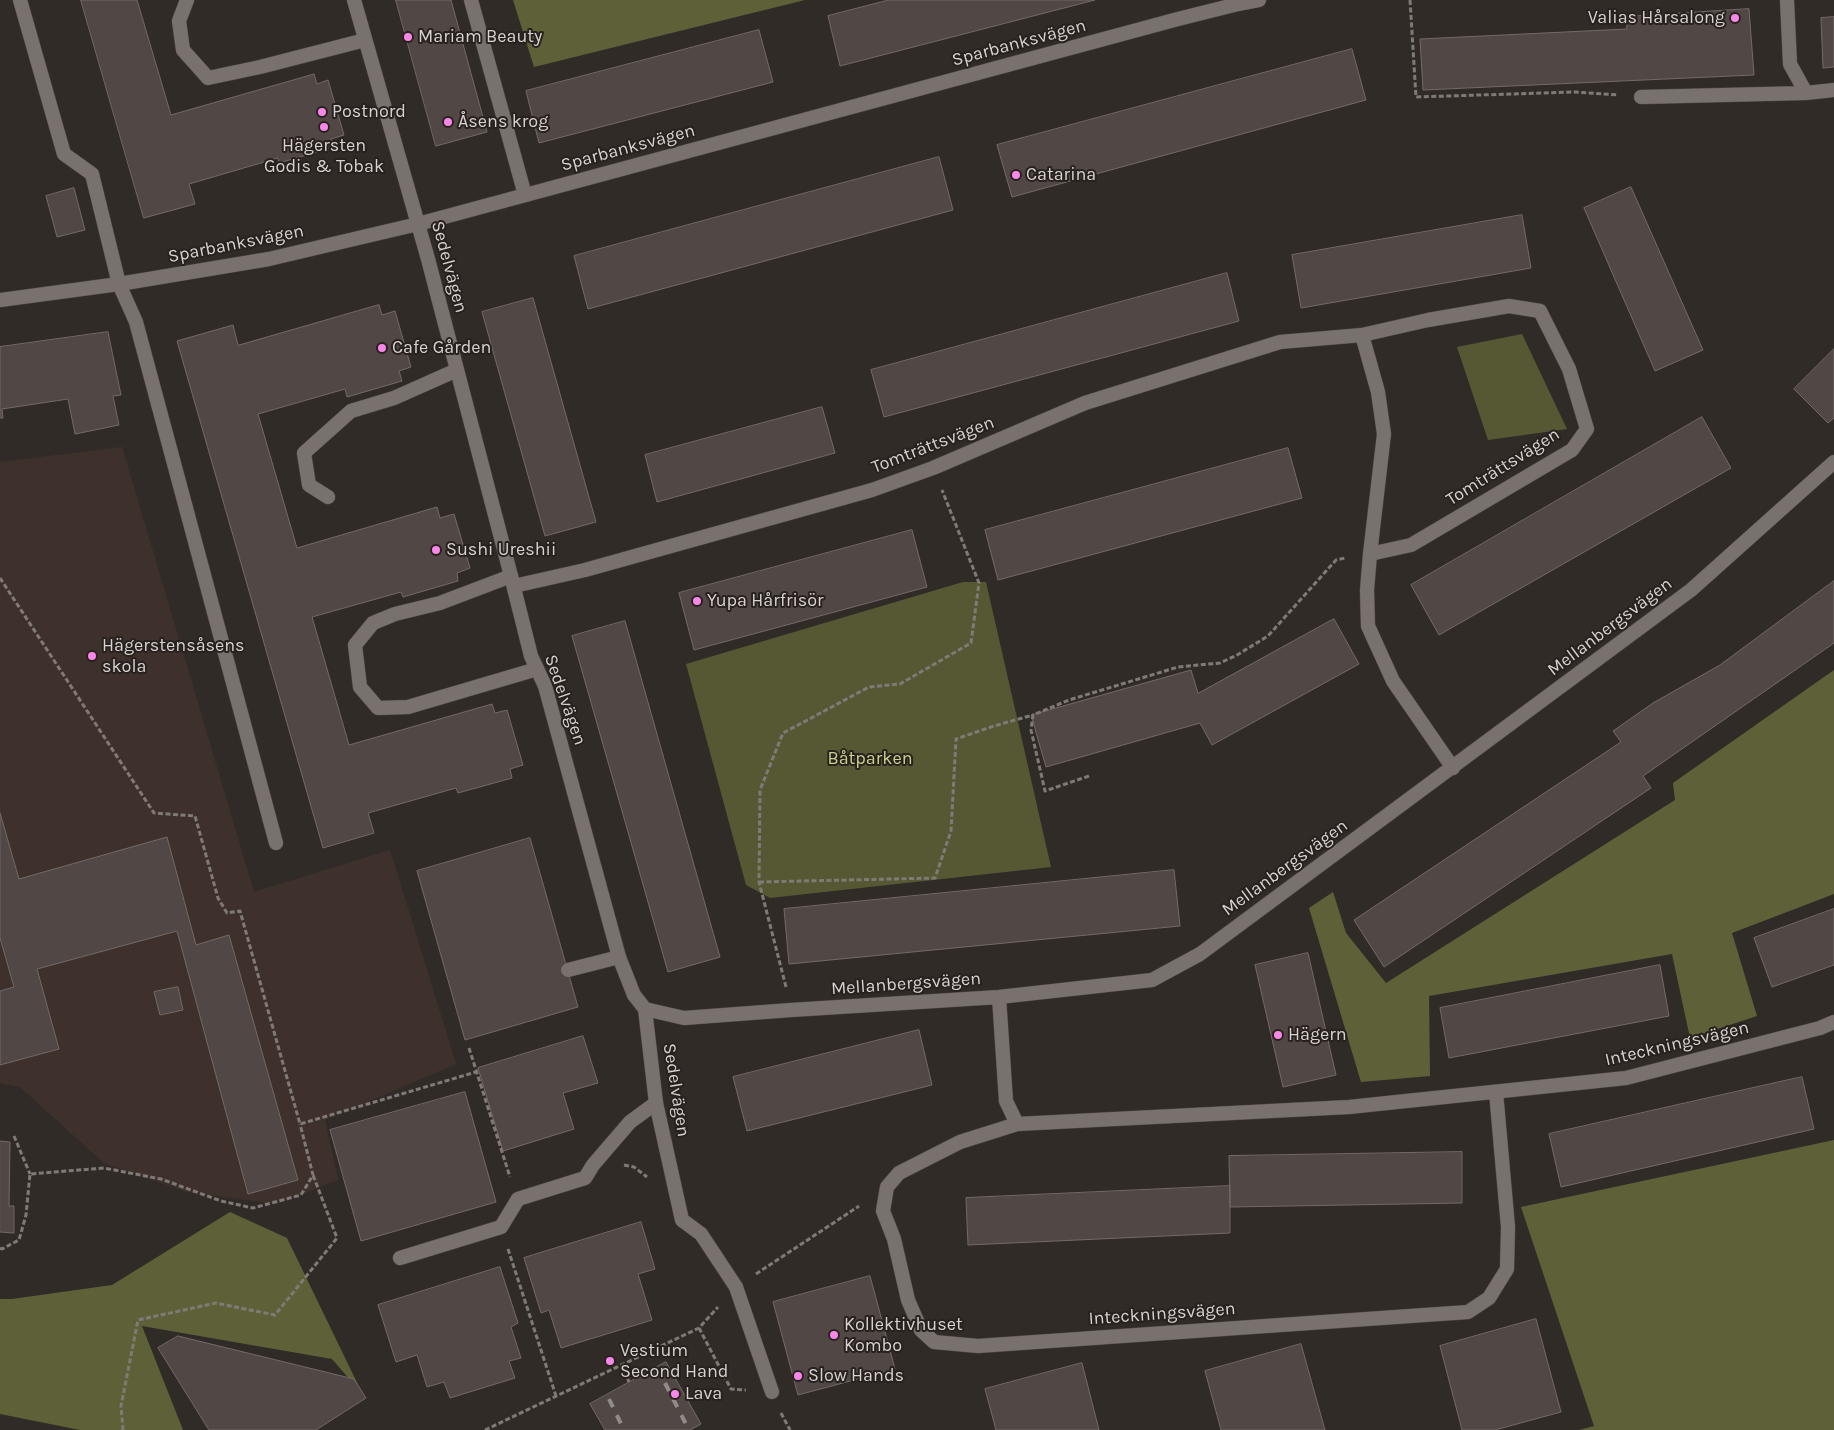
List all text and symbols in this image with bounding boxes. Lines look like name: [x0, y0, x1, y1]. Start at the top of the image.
place label: Valias Hårsalong: [1588, 7, 1725, 29]
marker: Valias Hårsalong: [1729, 12, 1741, 24]
street label: Sparbanksvägen: [950, 15, 1088, 71]
place label: Mariam Beauty: [418, 26, 542, 48]
marker: Mariam Beauty: [402, 31, 414, 43]
place label: Postnord: [332, 101, 406, 123]
marker: Postnord: [316, 106, 328, 118]
place label: Åsens krog: [458, 111, 548, 133]
marker: Åsens krog: [442, 116, 454, 128]
street label: Sparbanksvägen: [559, 120, 697, 176]
marker: Hägersten Godis & Tobak: [318, 121, 330, 133]
place label: Hägersten Godis & Tobak: [264, 135, 384, 178]
place label: Catarina: [1026, 164, 1096, 186]
marker: Catarina: [1010, 169, 1022, 181]
street label: Sedelvägen: [426, 219, 472, 315]
street label: Sparbanksvägen: [166, 220, 306, 268]
place label: Cafe Gården: [392, 337, 491, 359]
marker: Cafe Gården: [376, 342, 388, 354]
street label: Tomträttsvägen: [869, 412, 997, 478]
street label: Tomträttsvägen: [1442, 423, 1564, 511]
place label: Sushi Ureshii: [446, 539, 556, 561]
marker: Sushi Ureshii: [430, 544, 442, 556]
street label: Mellanbergsvägen: [1543, 573, 1677, 681]
place label: Yupa Hårfrisör: [707, 590, 824, 612]
marker: Yupa Hårfrisör: [691, 595, 703, 607]
place label: Hägerstensåsens skola: [102, 635, 245, 678]
marker: Hägerstensåsens skola: [86, 650, 98, 662]
street label: Sedelvägen: [539, 652, 591, 748]
park label: Båtparken: [827, 748, 913, 770]
street label: Mellanbergsvägen: [1218, 815, 1352, 921]
street label: Mellanbergsvägen: [830, 968, 982, 1000]
street label: Inteckningsvägen: [1603, 1017, 1751, 1071]
place label: Hägern: [1288, 1024, 1347, 1046]
marker: Hägern: [1272, 1029, 1284, 1041]
street label: Sedelvägen: [658, 1042, 694, 1138]
street label: Inteckningsvägen: [1088, 1298, 1236, 1330]
place label: Kollektivhuset Kombo: [844, 1314, 963, 1356]
marker: Kollektivhuset Kombo: [828, 1329, 840, 1341]
place label: Vestium Second Hand: [620, 1340, 729, 1382]
marker: Vestium Second Hand: [604, 1355, 616, 1367]
place label: Slow Hands: [808, 1365, 904, 1387]
marker: Slow Hands: [792, 1370, 804, 1382]
place label: Lava: [685, 1383, 722, 1405]
marker: Lava: [669, 1388, 681, 1400]

